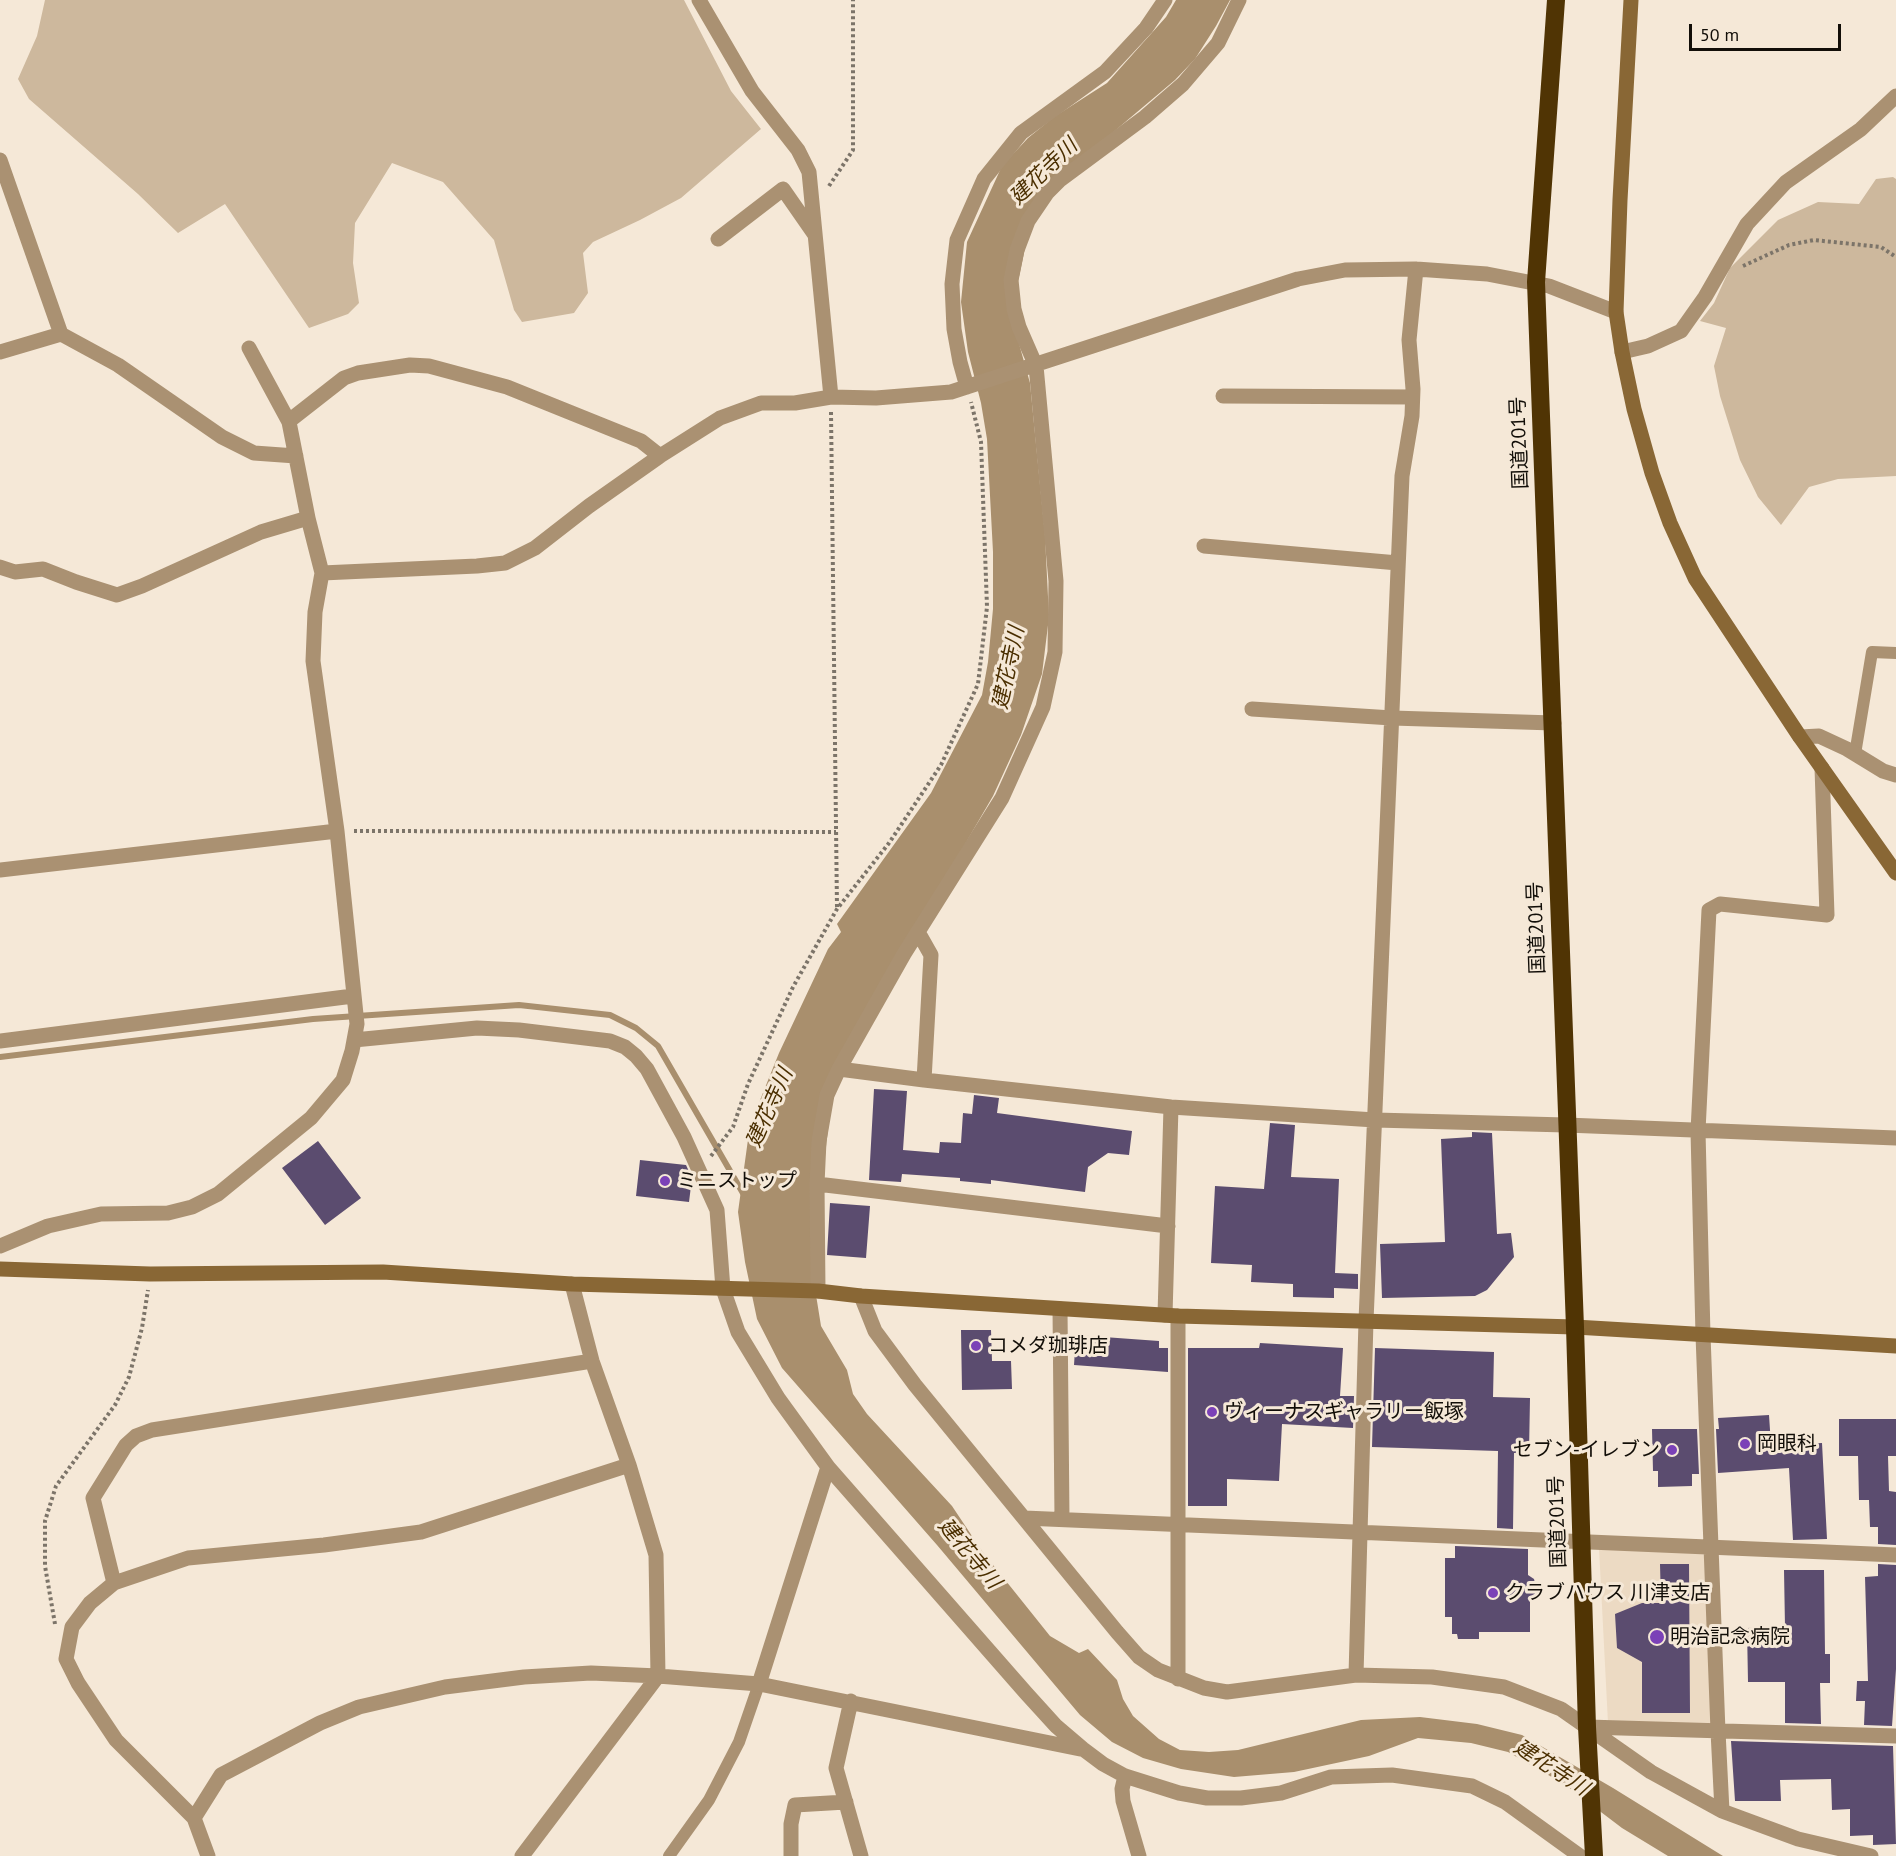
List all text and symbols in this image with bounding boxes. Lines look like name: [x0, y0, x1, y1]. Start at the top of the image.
scale bar: [1692, 12, 1844, 50]
text: 50 m: [1700, 23, 1739, 46]
water label: 建花寺川: [1005, 134, 1083, 210]
street label: 国道201号: [1506, 396, 1534, 490]
water label: 建花寺川: [988, 624, 1030, 712]
street label: 国道201号: [1523, 881, 1551, 975]
water label: 建花寺川: [741, 1065, 799, 1151]
place label: ミニストップ: [677, 1169, 797, 1193]
marker: ミニストップ: [658, 1174, 672, 1188]
place label: コメダ珈琲店: [988, 1334, 1108, 1358]
marker: コメダ珈琲店: [969, 1339, 983, 1353]
place label: ヴィーナスギャラリー飯塚: [1224, 1400, 1464, 1424]
marker: ヴィーナスギャラリー飯塚: [1205, 1405, 1219, 1419]
place label: 岡眼科: [1757, 1432, 1817, 1456]
marker: 岡眼科: [1738, 1437, 1752, 1451]
place label: セブン-イレブン: [1513, 1438, 1660, 1462]
marker: セブン-イレブン: [1665, 1443, 1679, 1457]
street label: 国道201号: [1544, 1475, 1572, 1569]
water label: 建花寺川: [932, 1514, 1006, 1594]
place label: クラブハウス 川津支店: [1505, 1581, 1710, 1605]
marker: クラブハウス 川津支店: [1486, 1586, 1500, 1600]
place label: 明治記念病院: [1670, 1625, 1790, 1649]
marker: 明治記念病院: [1648, 1628, 1666, 1646]
water label: 建花寺川: [1509, 1735, 1593, 1801]

